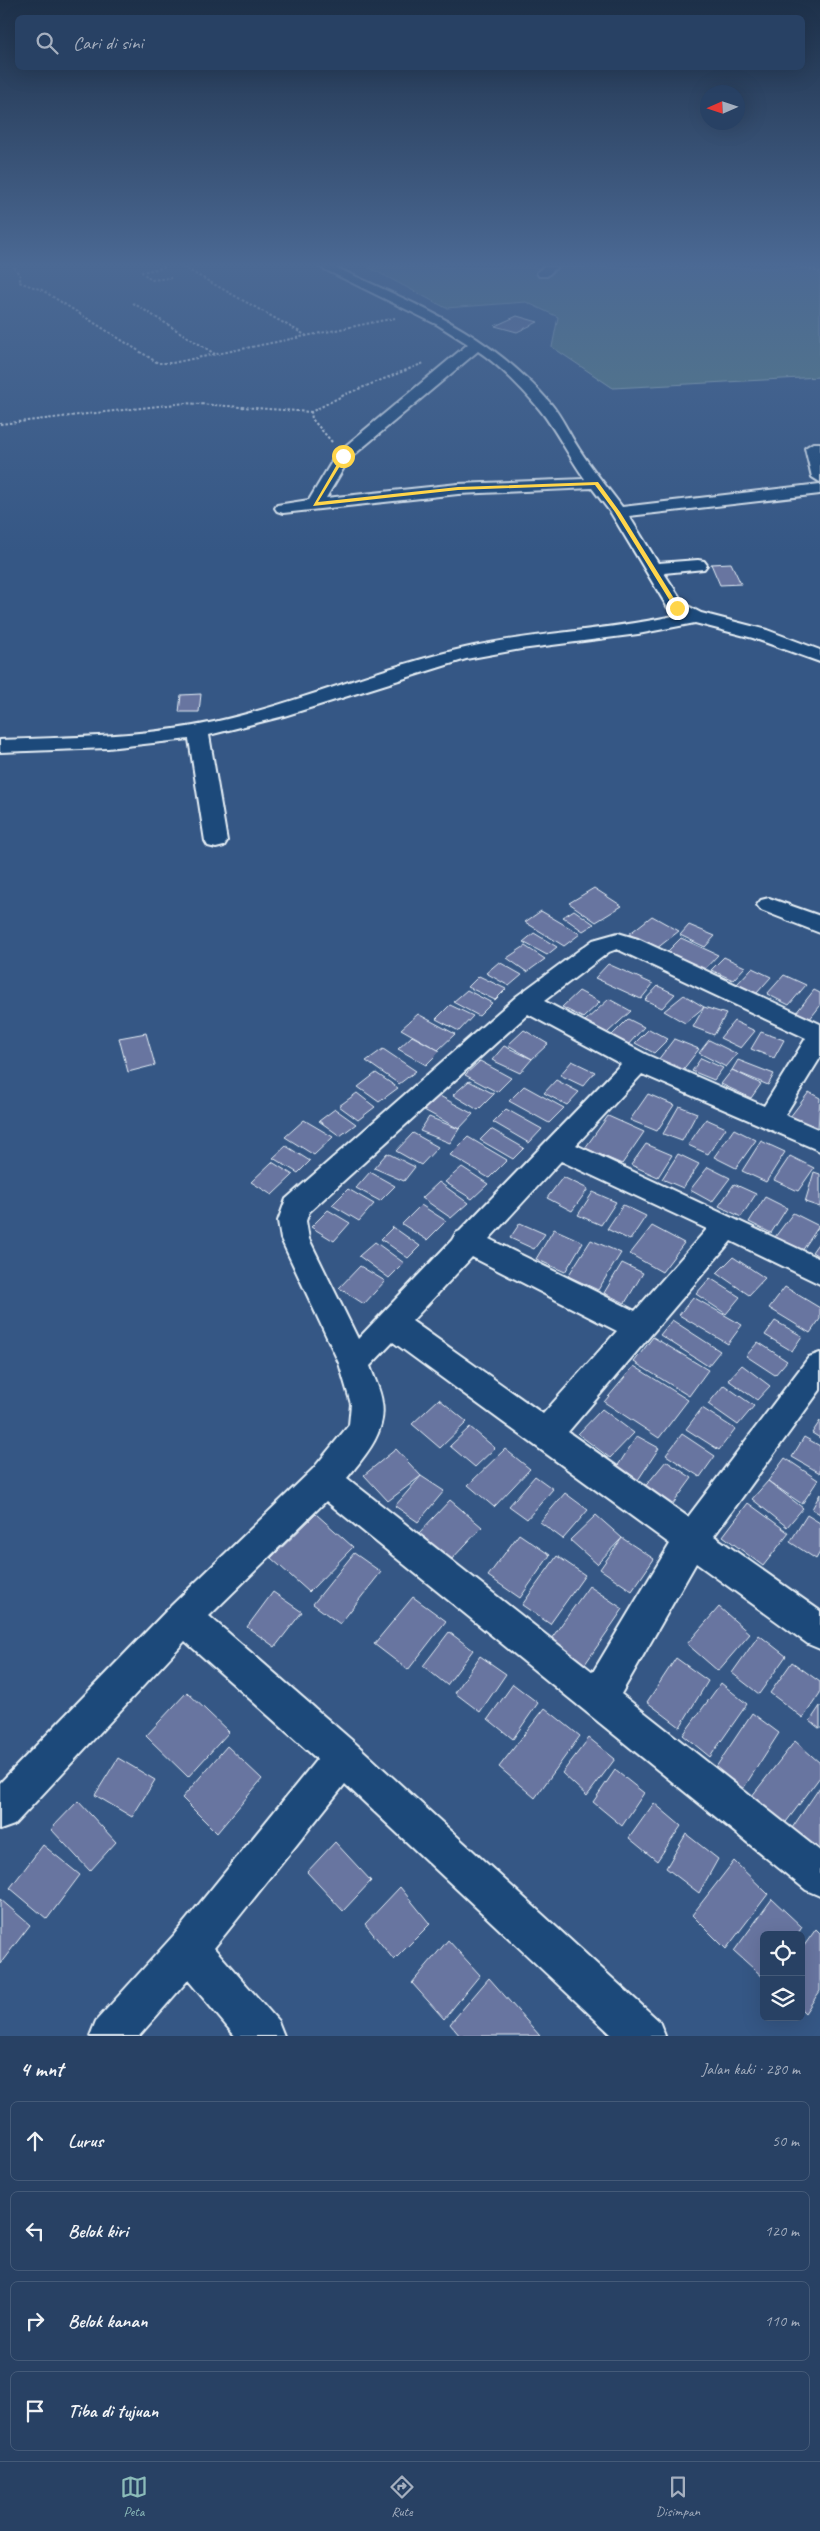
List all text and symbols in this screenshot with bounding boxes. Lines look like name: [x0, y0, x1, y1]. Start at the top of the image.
search box: [15, 15, 805, 70]
icon: search: [33, 29, 61, 57]
text: Cari di sini: [73, 31, 143, 55]
north arrow: [700, 85, 745, 130]
route start: [332, 445, 355, 468]
route end: [666, 597, 689, 620]
map controls: [760, 1931, 805, 2021]
button: locate: [760, 1931, 805, 1976]
button: layers: [760, 1976, 805, 2021]
text: 4 mnt: [20, 2056, 63, 2082]
text: Jalan kaki · 280 m: [702, 2059, 800, 2079]
icon: ahead: [21, 2127, 49, 2155]
text: Lurus: [68, 2129, 103, 2153]
text: 50 m: [772, 2131, 799, 2151]
icon: left: [21, 2217, 49, 2245]
text: Belok kiri: [68, 2219, 128, 2243]
text: 120 m: [765, 2221, 799, 2241]
icon: right: [21, 2307, 49, 2335]
text: Belok kanan: [68, 2309, 147, 2333]
text: 110 m: [765, 2311, 799, 2331]
icon: arrive: [21, 2397, 49, 2425]
text: Tiba di tujuan: [68, 2399, 158, 2423]
tab: Peta: [120, 2473, 148, 2520]
tab: Rute: [388, 2473, 416, 2520]
tab: Disimpan: [656, 2473, 700, 2520]

